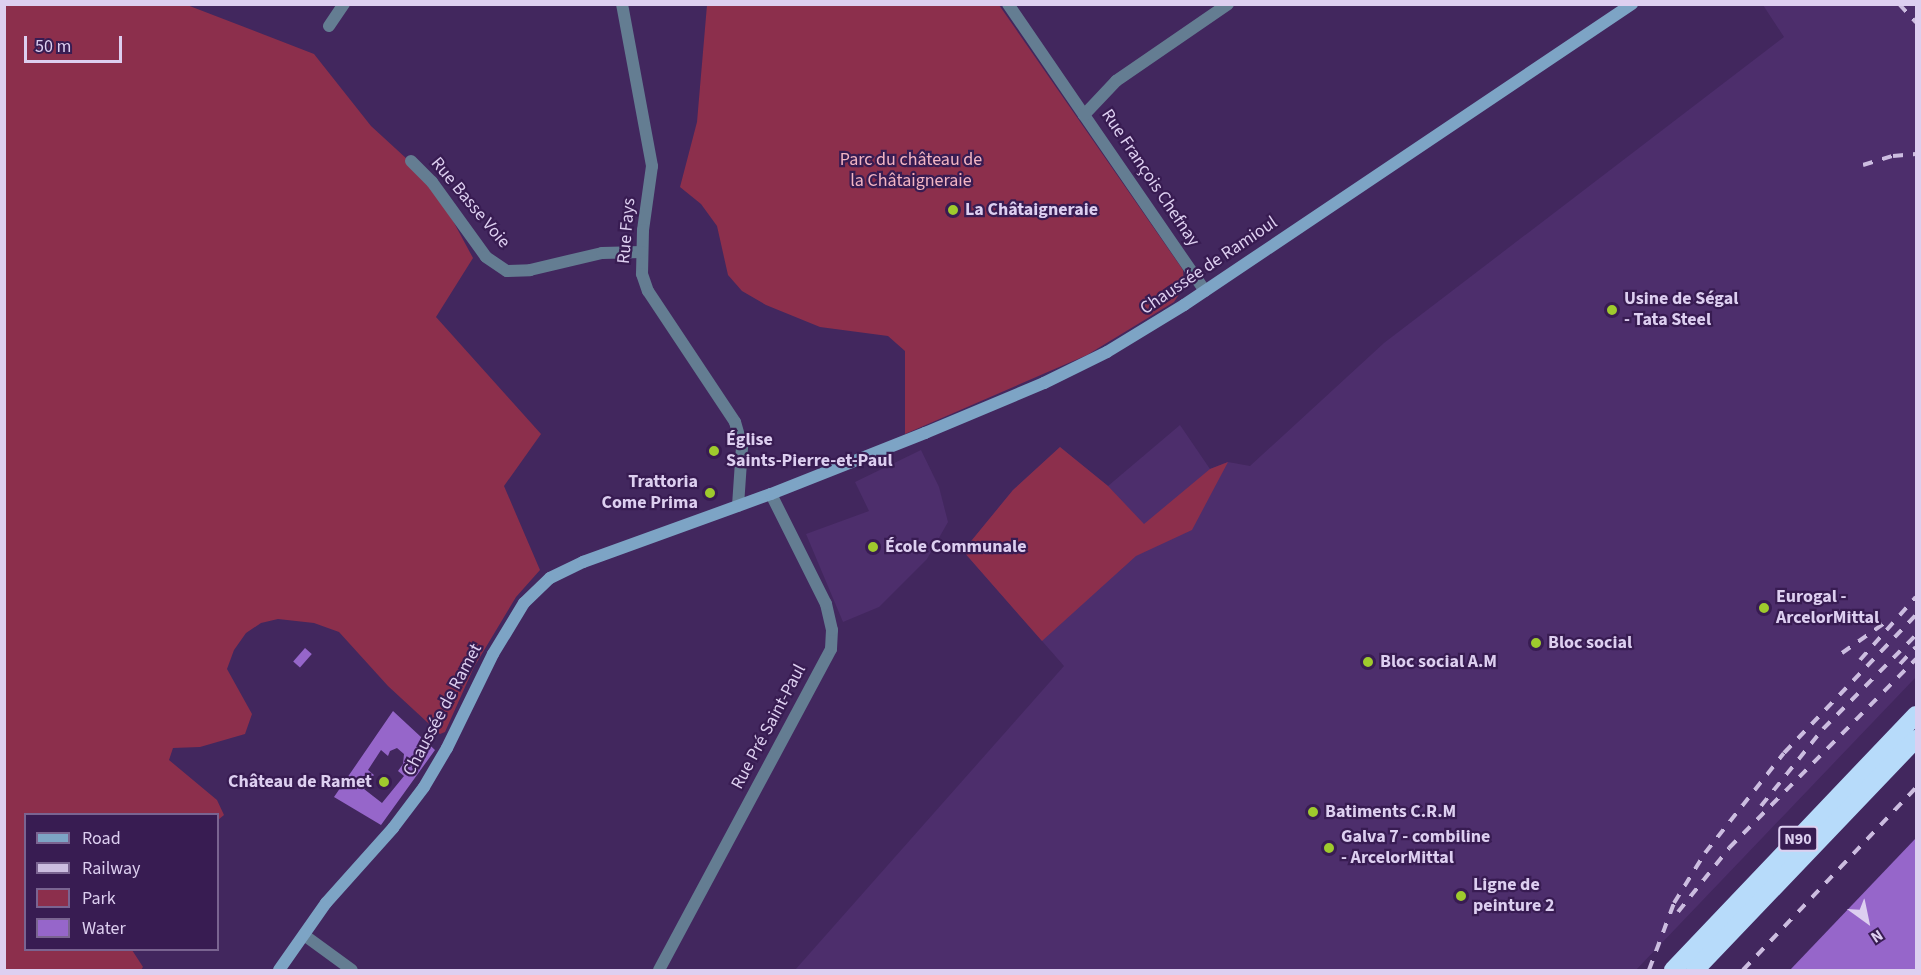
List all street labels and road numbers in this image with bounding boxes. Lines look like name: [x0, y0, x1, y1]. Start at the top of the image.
street label: Rue François Chefnay: [1096, 105, 1204, 251]
street label: Rue Basse Voie: [426, 153, 514, 253]
street label: Rue Fays: [613, 197, 641, 265]
street label: Chaussée de Ramioul: [1136, 212, 1282, 320]
street label: Chaussée de Ramet: [399, 640, 487, 780]
street label: Rue Pré Saint-Paul: [727, 661, 811, 793]
road number: N90: [1777, 826, 1819, 852]

